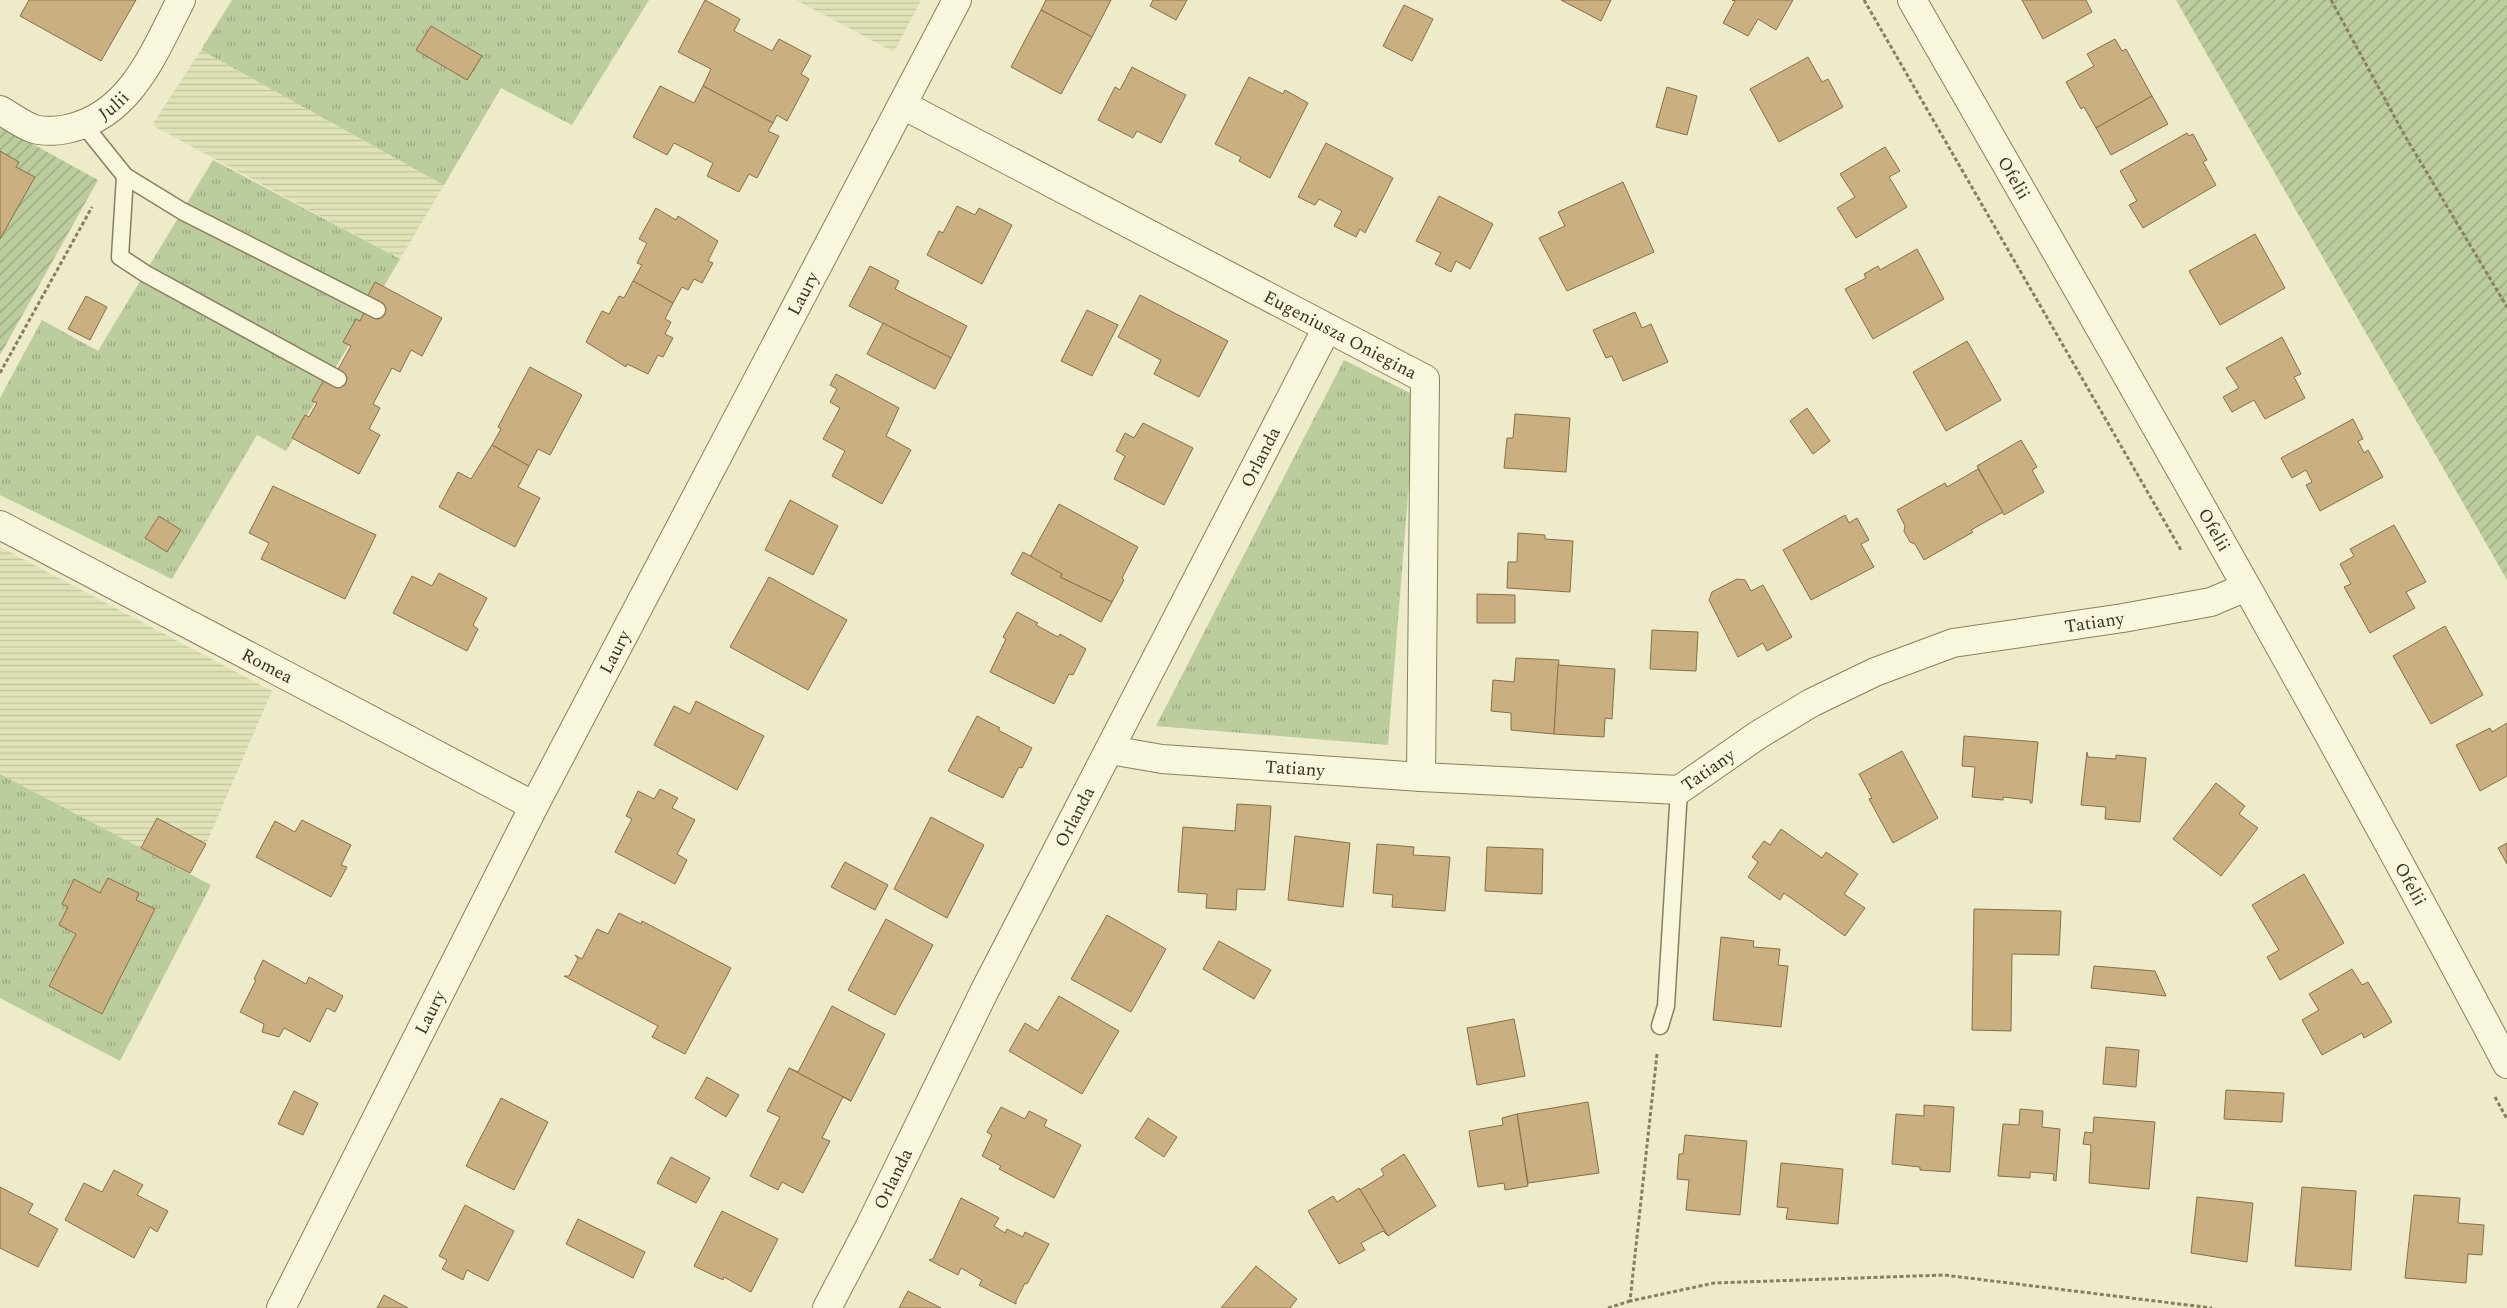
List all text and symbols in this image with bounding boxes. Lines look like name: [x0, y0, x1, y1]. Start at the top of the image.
street label: Julii: [93, 85, 136, 127]
street label: Ofelii: [1990, 151, 2037, 205]
street label: Laury: [781, 266, 827, 320]
street label: Eugeniusza Oniegina: [1259, 284, 1422, 387]
street label: Orlanda: [1234, 422, 1288, 492]
street label: Ofelii: [2191, 503, 2237, 557]
street label: Tatiany: [2063, 605, 2127, 640]
street label: Laury: [593, 624, 639, 679]
street label: Romea: [237, 641, 298, 691]
street label: Tatiany: [1676, 741, 1742, 798]
street label: Tatiany: [1264, 753, 1327, 784]
street label: Orlanda: [1048, 782, 1102, 852]
street label: Ofelii: [2387, 858, 2433, 911]
street label: Laury: [408, 985, 453, 1039]
street label: Orlanda: [867, 1144, 920, 1214]

